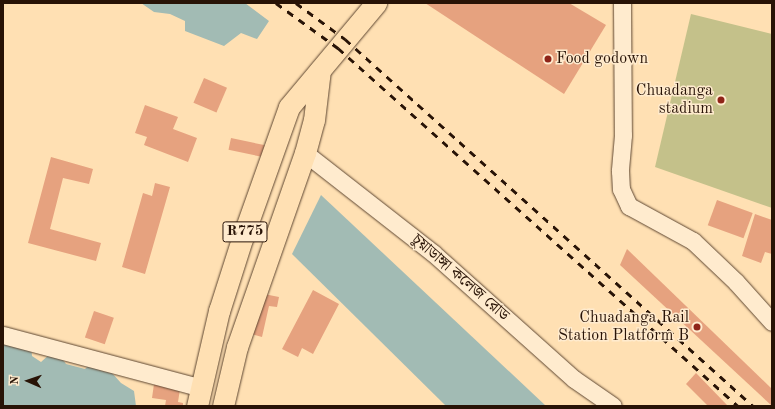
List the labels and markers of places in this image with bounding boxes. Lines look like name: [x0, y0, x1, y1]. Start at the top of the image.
place label: Food godown: [556, 49, 648, 69]
marker: Food godown: [543, 54, 553, 64]
place label: Chuadanga stadium: [636, 81, 713, 119]
marker: Chuadanga stadium: [716, 95, 726, 105]
place label: Chuadanga Rail Station Platform B: [558, 308, 689, 346]
marker: Chuadanga Rail Station Platform B: [692, 322, 702, 332]

